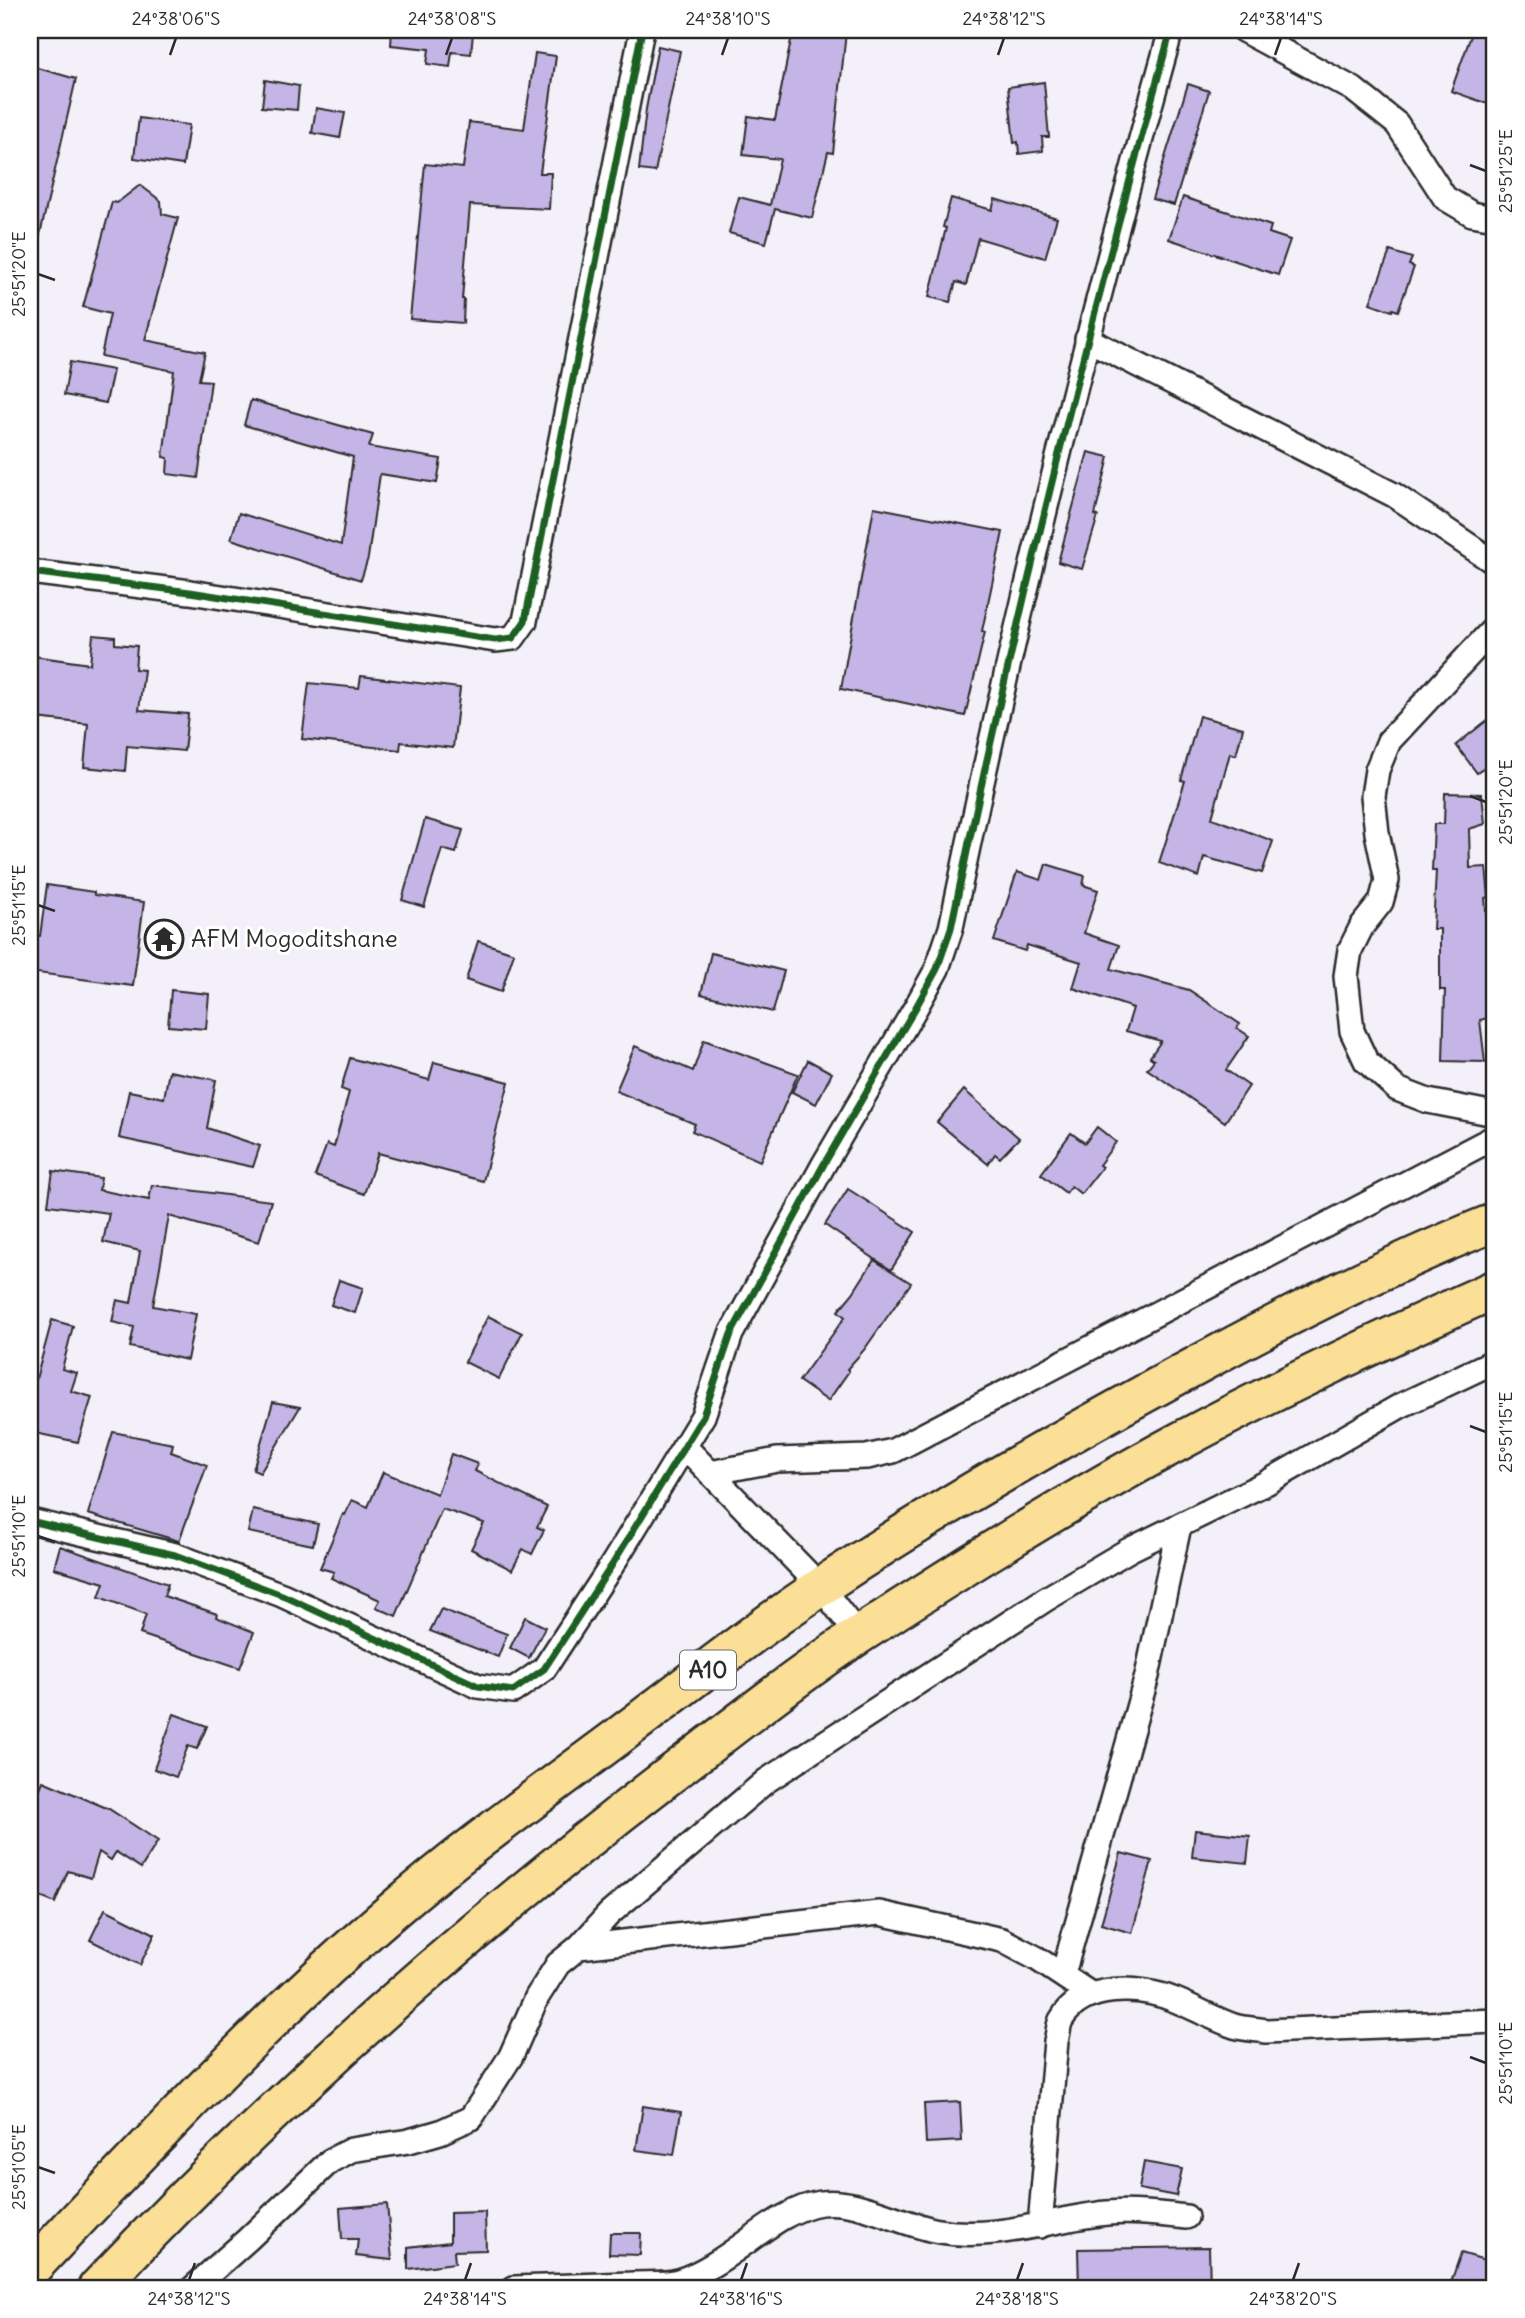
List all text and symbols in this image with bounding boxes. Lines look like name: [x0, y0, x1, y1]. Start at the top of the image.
text: 24°38'06"S: [132, 7, 220, 30]
text: 24°38'08"S: [408, 7, 496, 30]
text: 24°38'10"S: [685, 7, 771, 30]
text: 24°38'12"S: [962, 7, 1046, 30]
text: 24°38'14"S: [1239, 7, 1323, 30]
text: 25°51'25"E: [1494, 129, 1517, 213]
text: 25°51'20"E: [7, 231, 30, 317]
text: 25°51'20"E: [1494, 759, 1517, 845]
text: 25°51'15"E: [7, 864, 30, 946]
temple icon: AFM Mogoditshane: [143, 918, 185, 960]
place label: AFM Mogoditshane: [191, 923, 398, 953]
text: 25°51'15"E: [1494, 1391, 1517, 1473]
text: 25°51'10"E: [7, 1495, 30, 1577]
road number: A10: [680, 1651, 736, 1690]
text: 25°51'10"E: [1494, 2022, 1517, 2104]
text: 25°51'05"E: [7, 2124, 30, 2210]
text: 24°38'12"S: [147, 2287, 231, 2310]
text: 24°38'14"S: [423, 2287, 507, 2310]
text: 24°38'16"S: [699, 2287, 783, 2310]
text: 24°38'18"S: [975, 2287, 1059, 2310]
text: 24°38'20"S: [1249, 2287, 1337, 2310]

